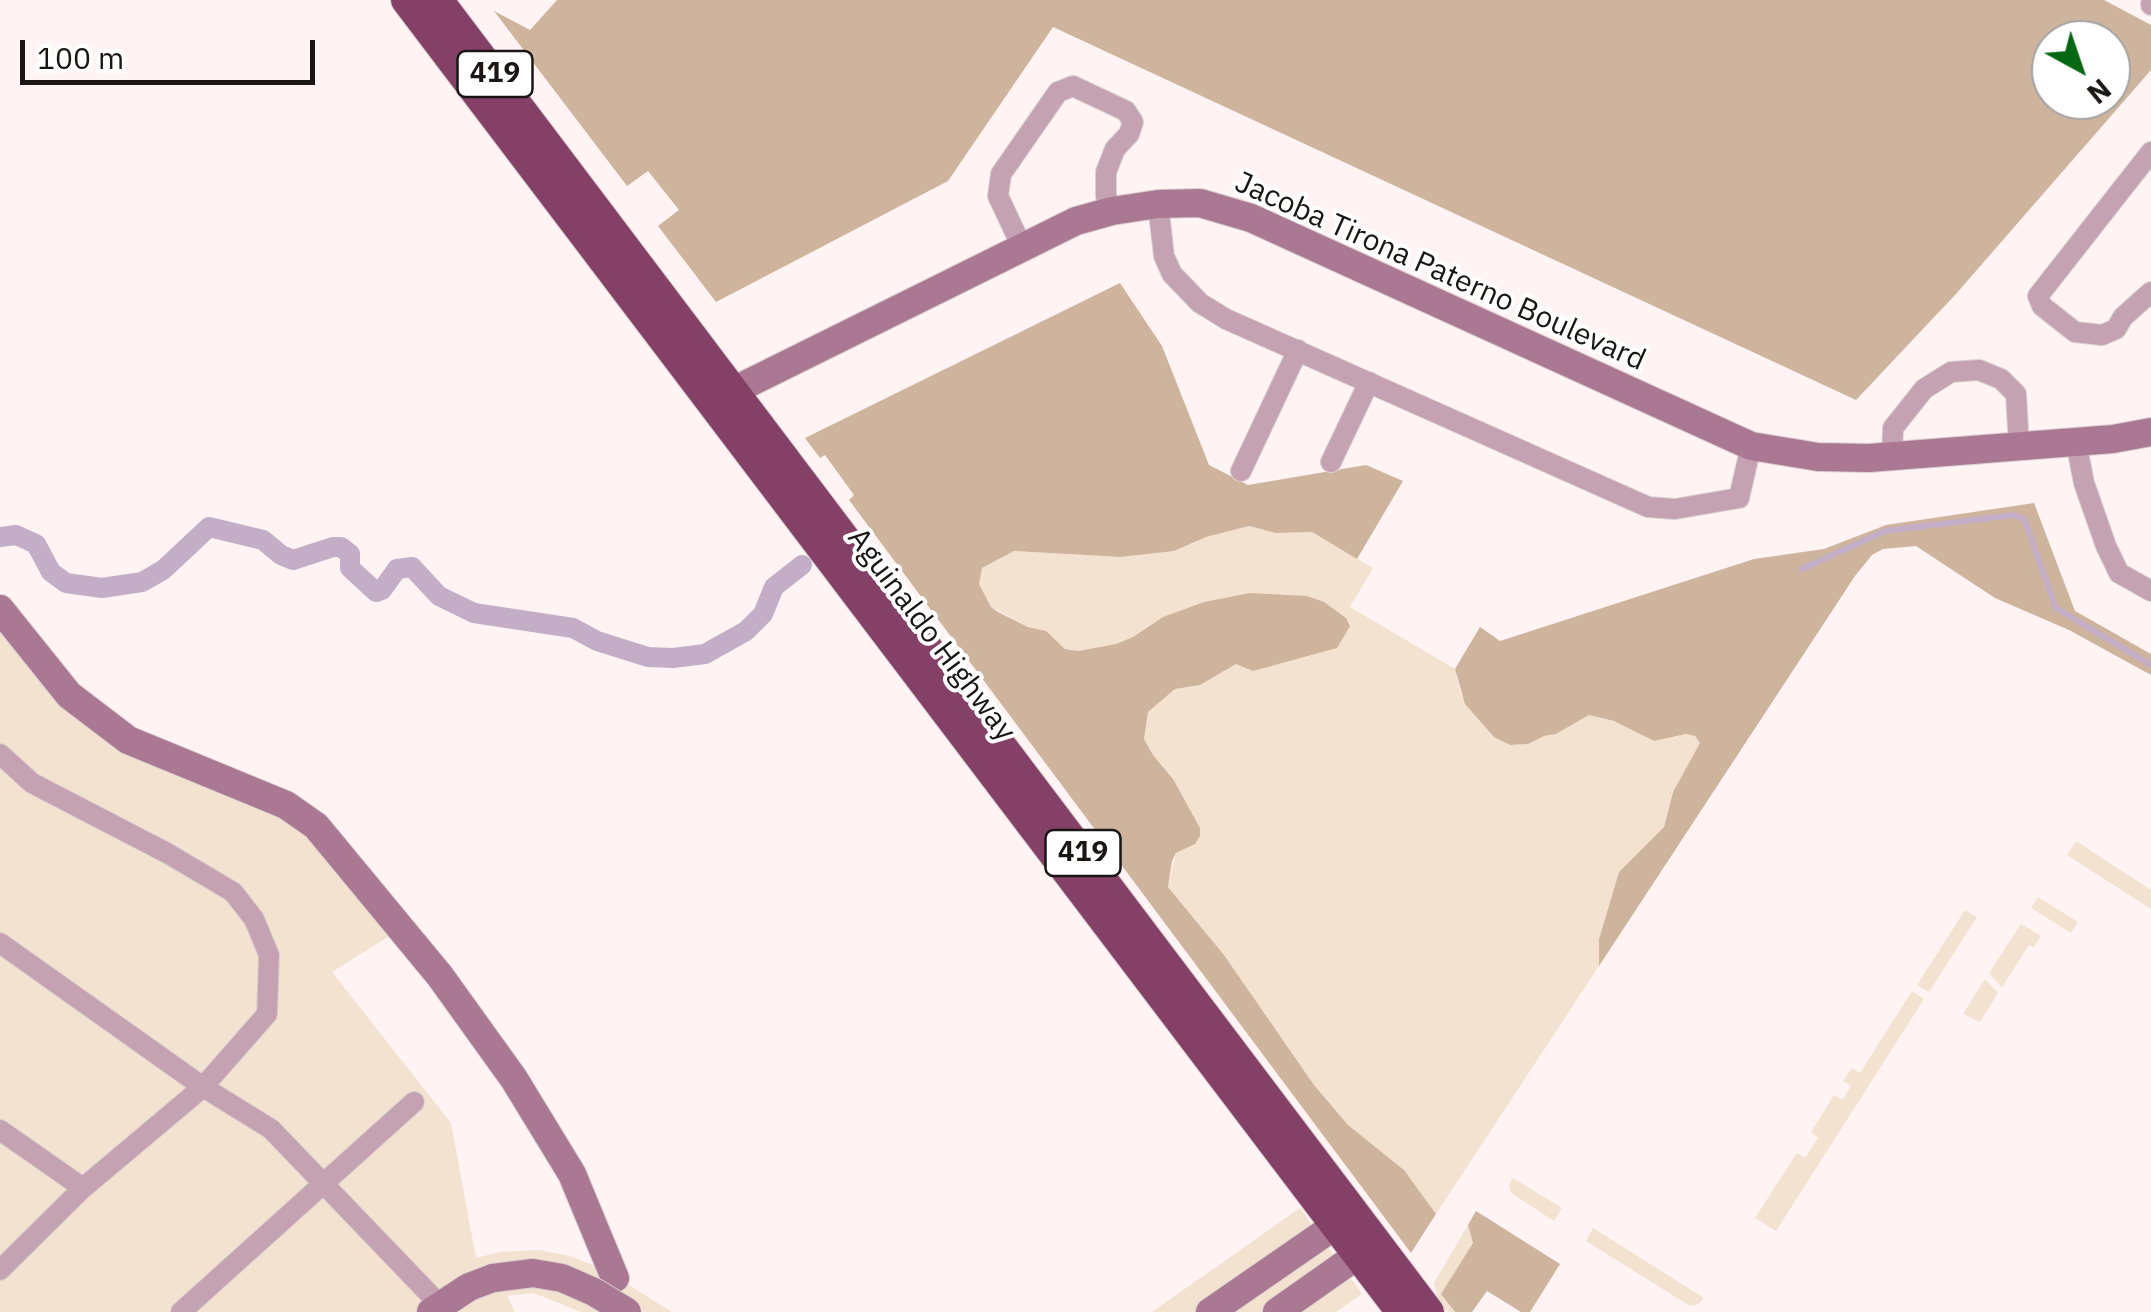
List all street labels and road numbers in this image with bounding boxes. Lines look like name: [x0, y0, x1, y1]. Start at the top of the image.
road number: 419: [458, 51, 532, 97]
street label: Jacoba Tirona Paterno Boulevard: [1229, 165, 1651, 379]
street label: Aguinaldo Highway: [839, 522, 1023, 748]
road number: 419: [1046, 830, 1120, 876]

